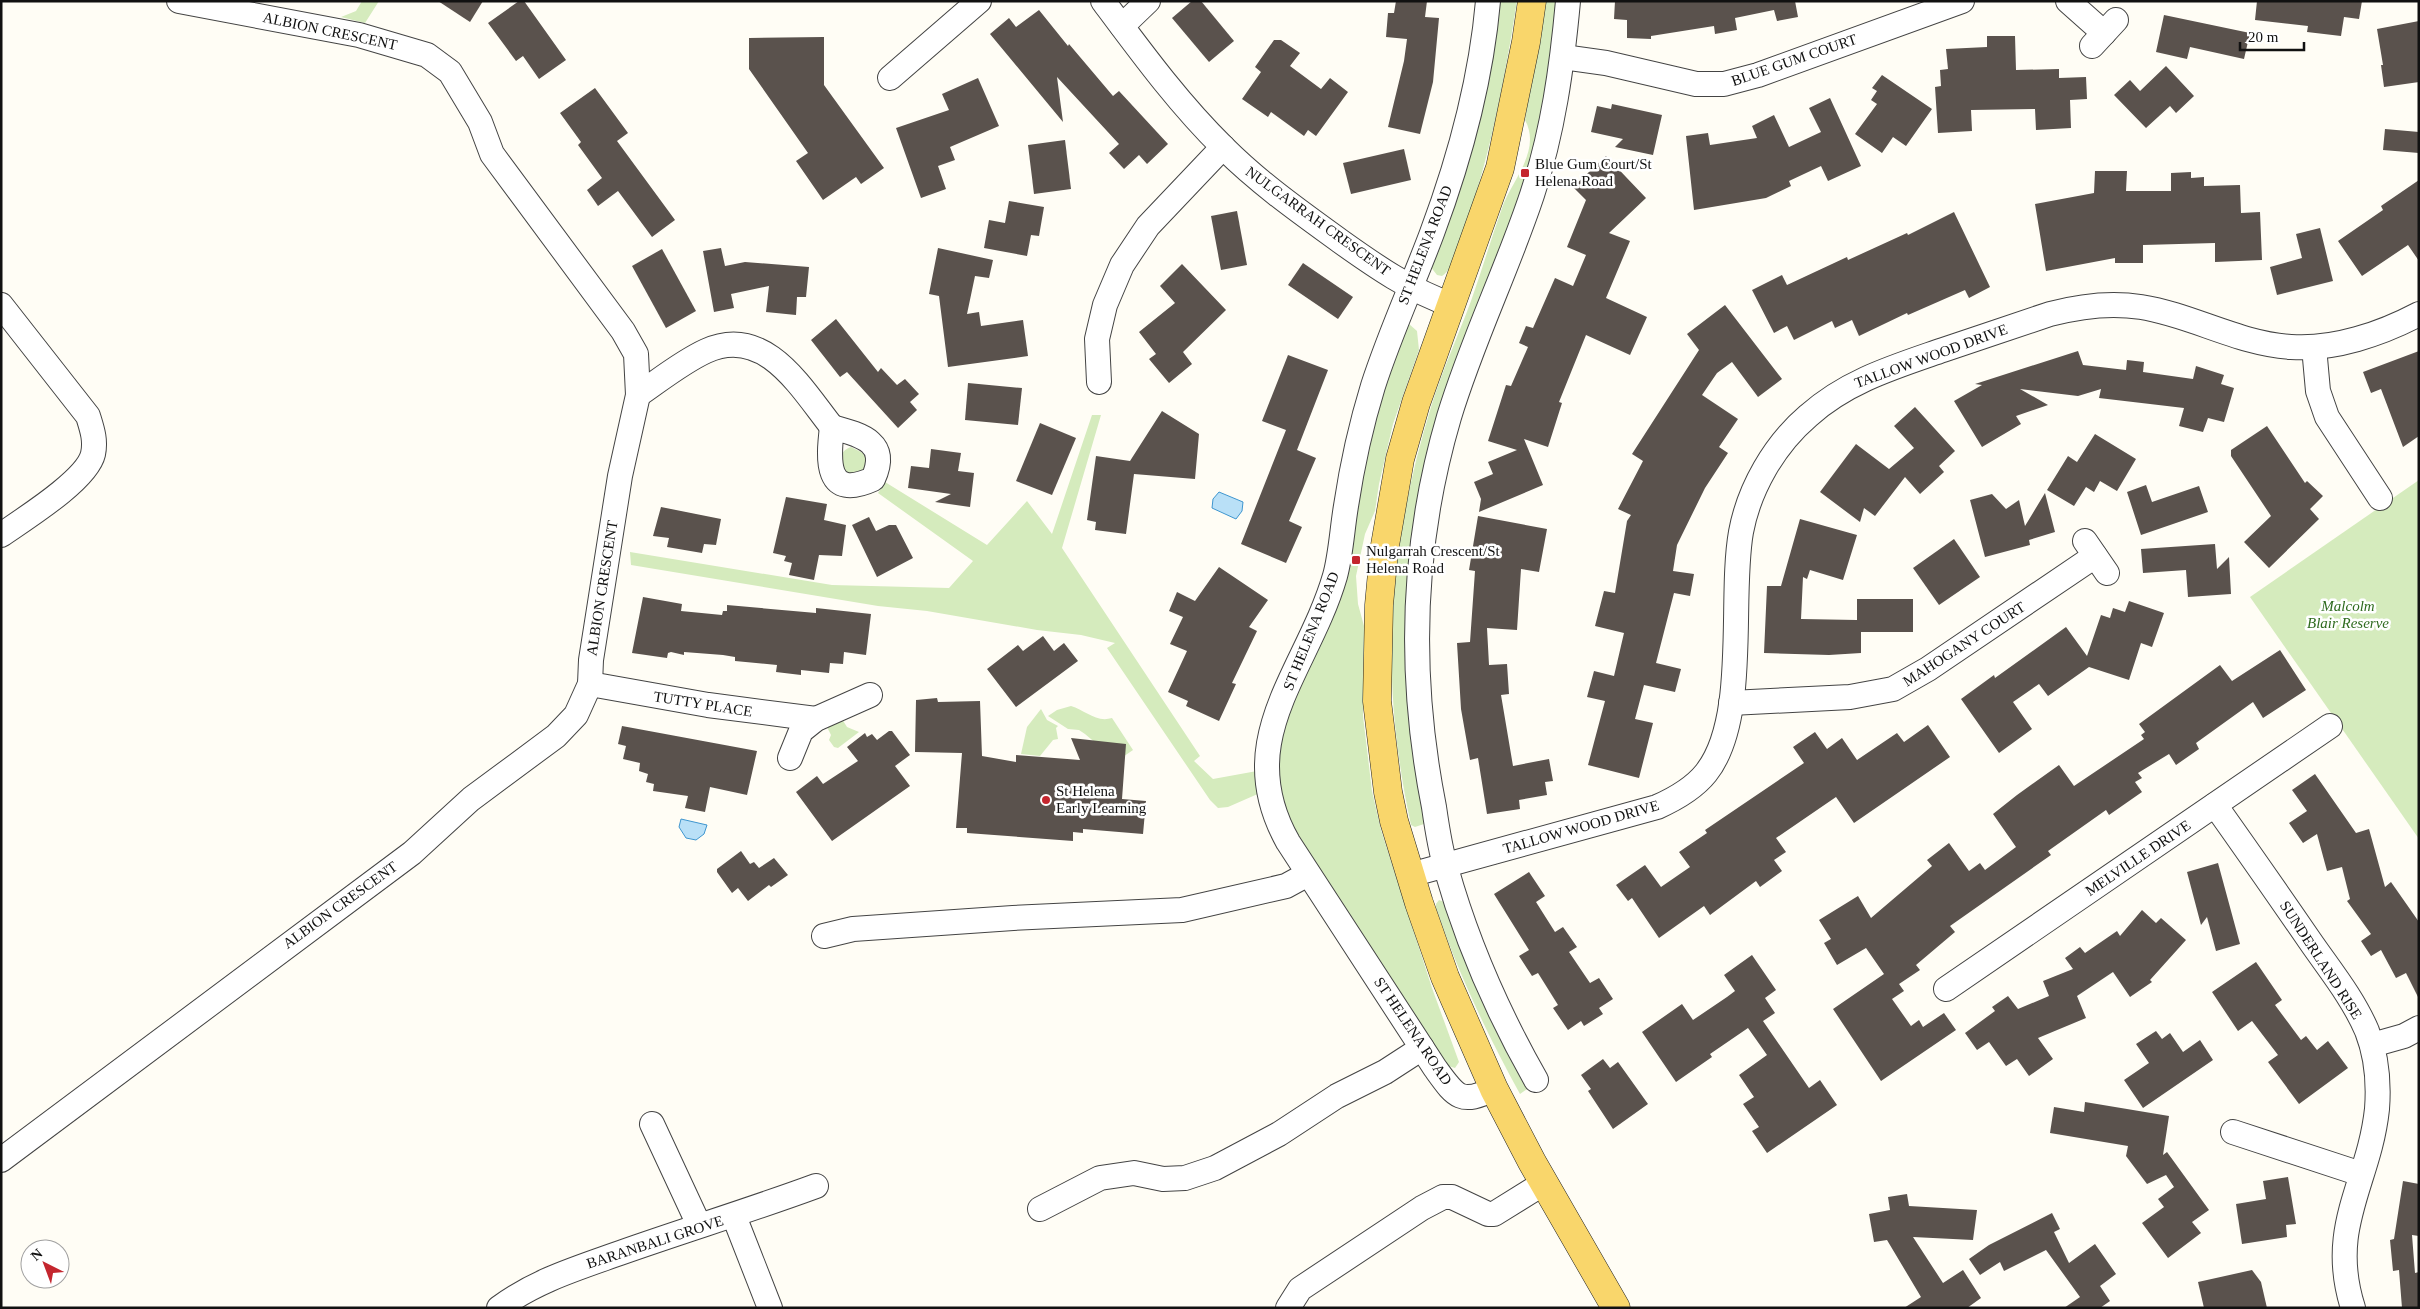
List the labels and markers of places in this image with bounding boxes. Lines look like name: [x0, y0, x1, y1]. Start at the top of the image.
place label: Blue Gum Court/St Helena Road: [1535, 156, 1653, 189]
marker: Blue Gum Court/St Helena Road: [1519, 167, 1531, 179]
place label: Nulgarrah Crescent/St Helena Road: [1366, 543, 1501, 576]
marker: Nulgarrah Crescent/St Helena Road: [1350, 554, 1362, 566]
place label: St Helena Early Learning: [1056, 783, 1147, 816]
marker: St Helena Early Learning: [1040, 794, 1052, 806]

